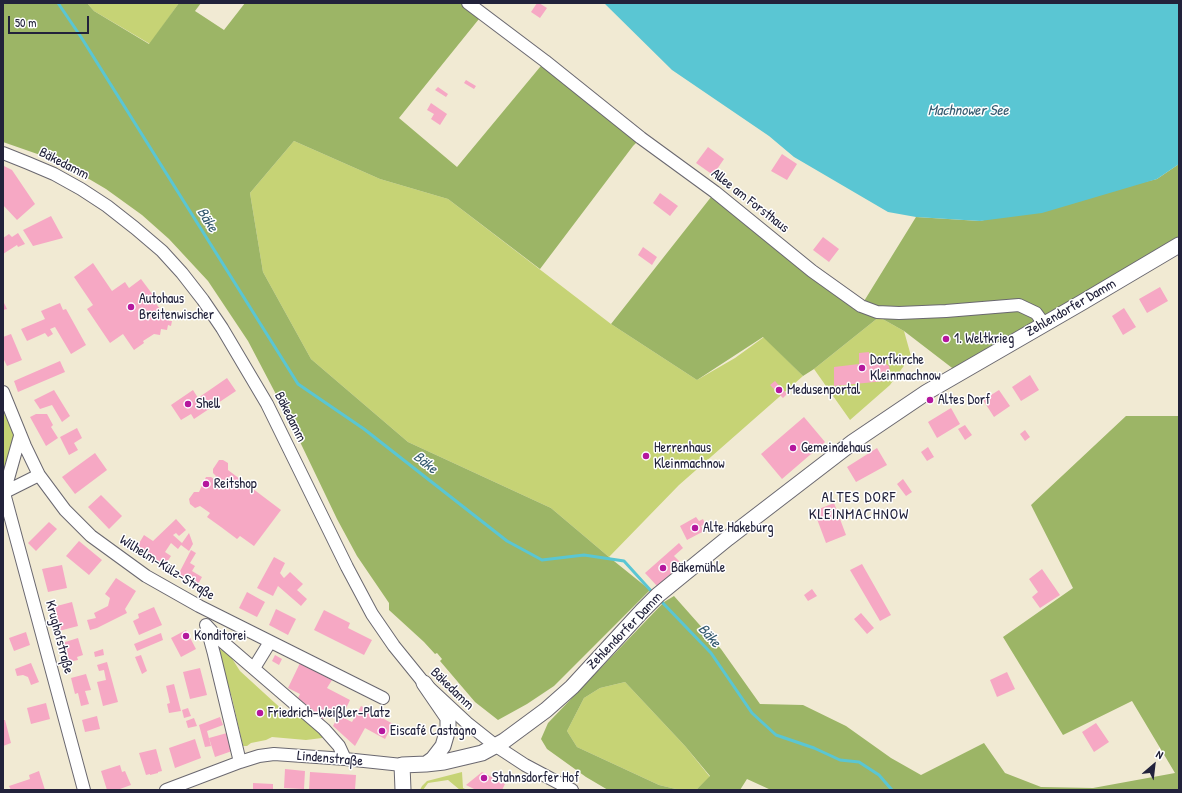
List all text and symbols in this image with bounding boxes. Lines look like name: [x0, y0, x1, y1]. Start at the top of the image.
scale bar: [10, 8, 91, 34]
text: 50 m: [15, 14, 36, 31]
water label: Machnower See: [928, 102, 1008, 120]
street label: Bäkedamm: [36, 144, 92, 184]
street label: Allee am Forsthaus: [708, 165, 792, 237]
water label: Bäke: [193, 204, 221, 236]
street label: Zehlendorfer Damm: [1023, 275, 1119, 341]
place label: Autohaus Breitenwischer: [139, 291, 214, 324]
marker: Autohaus Breitenwischer: [126, 302, 136, 312]
place label: 1. Weltkrieg: [954, 331, 1014, 347]
marker: 1. Weltkrieg: [941, 334, 951, 344]
place label: Dorfkirche Kleinmachnow: [870, 352, 941, 384]
marker: Dorfkirche Kleinmachnow: [857, 363, 867, 373]
place label: Medusenportal: [787, 382, 860, 398]
marker: Medusenportal: [774, 385, 784, 395]
street label: Bäkedamm: [270, 389, 310, 445]
place label: Altes Dorf: [938, 392, 990, 408]
marker: Altes Dorf: [925, 395, 935, 405]
place label: Shell: [196, 396, 220, 412]
marker: Shell: [183, 399, 193, 409]
place label: Herrenhaus Kleinmachnow: [654, 440, 725, 472]
place label: Gemeindehaus: [801, 440, 871, 456]
marker: Gemeindehaus: [788, 443, 798, 453]
water label: Bäke: [409, 448, 441, 478]
marker: Herrenhaus Kleinmachnow: [641, 451, 651, 461]
place label: Reitshop: [214, 476, 257, 492]
marker: Reitshop: [201, 479, 211, 489]
district label: ALTES DORF KLEINMACHNOW: [809, 489, 909, 524]
place label: Alte Hakeburg: [703, 520, 774, 536]
marker: Alte Hakeburg: [690, 523, 700, 533]
street label: Wilhelm-Külz-Straße: [116, 532, 218, 604]
place label: Bäkemühle: [671, 560, 725, 576]
marker: Bäkemühle: [658, 563, 668, 573]
street label: Zehlendorfer Damm: [584, 589, 666, 673]
street label: Krughofstraße: [41, 599, 77, 675]
water label: Bäke: [694, 620, 724, 652]
place label: Konditorei: [194, 628, 246, 644]
marker: Konditorei: [181, 631, 191, 641]
street label: Bäkedamm: [427, 664, 477, 714]
place label: Friedrich-Weißler-Platz: [268, 705, 390, 721]
marker: Friedrich-Weißler-Platz: [255, 708, 265, 718]
place label: Eiscafé Castagno: [390, 723, 477, 739]
marker: Eiscafé Castagno: [377, 726, 387, 736]
north arrow: [1134, 745, 1174, 785]
text: N: [1154, 747, 1165, 762]
street label: Lindenstraße: [296, 748, 364, 770]
place label: Stahnsdorfer Hof: [492, 770, 579, 786]
marker: Stahnsdorfer Hof: [479, 773, 489, 783]

